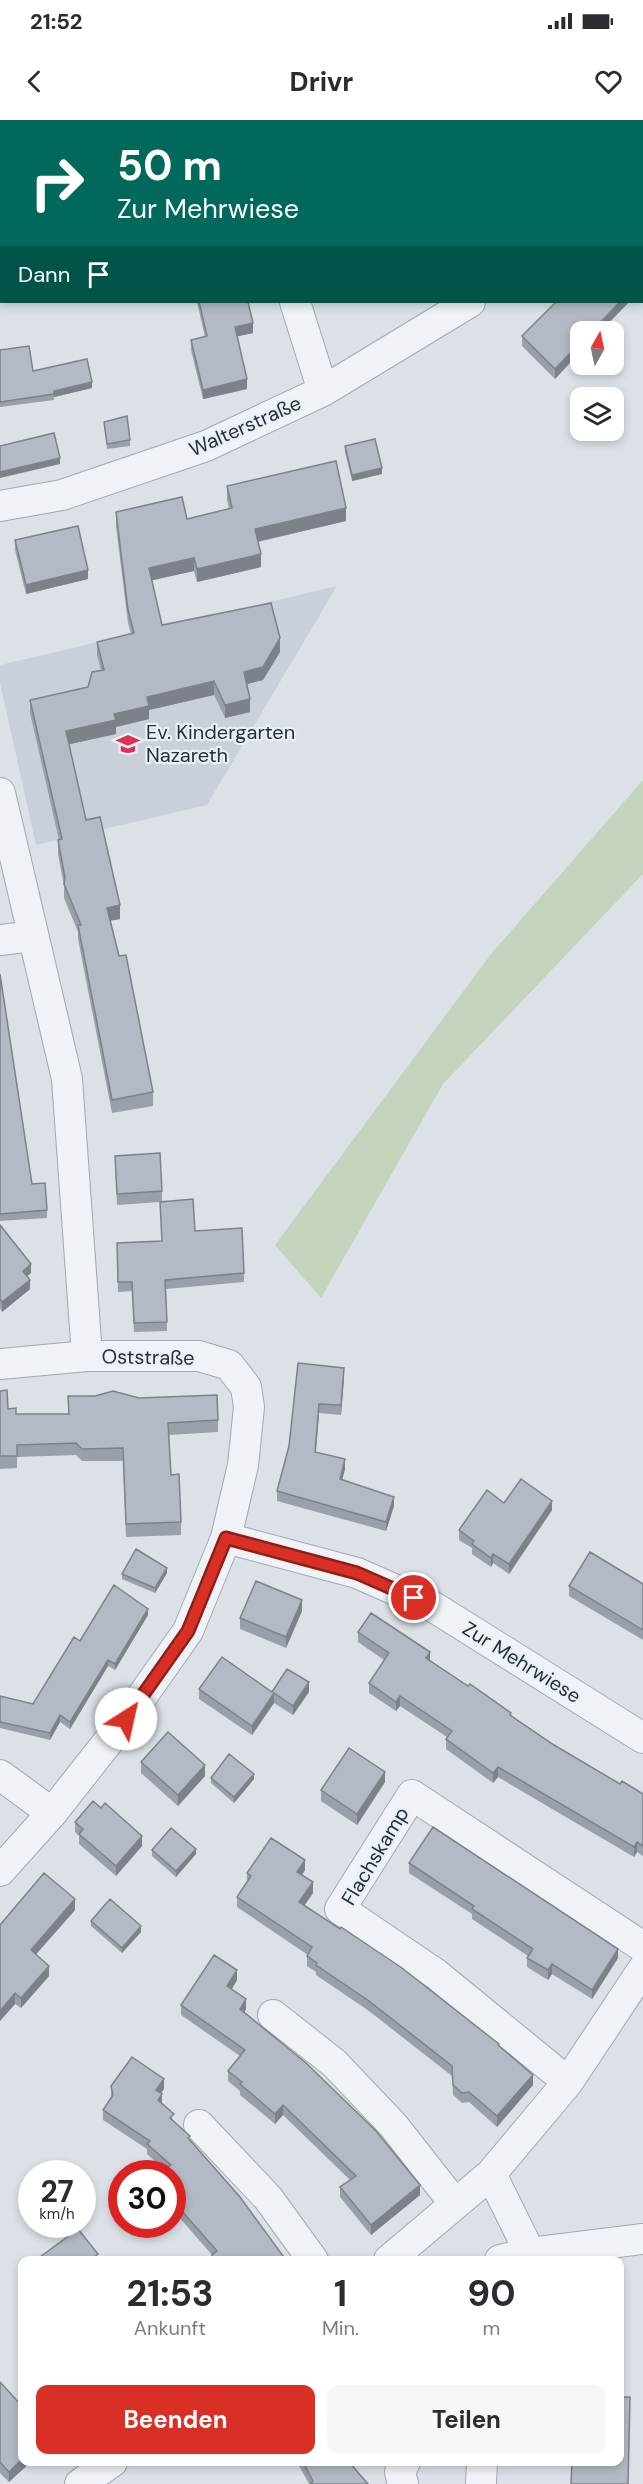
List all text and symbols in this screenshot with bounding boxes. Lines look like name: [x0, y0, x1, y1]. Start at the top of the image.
text: 21:52: [30, 7, 83, 36]
text: Drivr: [290, 64, 353, 99]
icon: back: [18, 65, 51, 98]
icon: heart: [592, 65, 625, 98]
text: 50 m: [117, 138, 222, 193]
icon: right: [18, 144, 96, 222]
text: Zur Mehrwiese: [117, 191, 299, 226]
icon: arrive: [82, 258, 115, 291]
text: Dann: [18, 260, 70, 289]
north arrow: [570, 321, 624, 375]
map controls: [570, 321, 624, 441]
button: layers: [570, 387, 624, 441]
street label: Walterstraße: [185, 390, 305, 462]
place label: Ev. Kindergarten Nazareth: [146, 719, 295, 768]
school or university icon: Ev. Kindergarten Nazareth: [115, 731, 141, 757]
street label: Oststraße: [101, 1343, 195, 1371]
pin: [388, 1572, 439, 1623]
icon: arrive: [397, 1581, 430, 1614]
street label: Zur Mehrwiese: [458, 1615, 586, 1709]
position arrow: [94, 1687, 158, 1751]
street label: Flachskamp: [335, 1802, 415, 1910]
speed limit sign: 30: [108, 2160, 186, 2238]
text: 27: [40, 2172, 74, 2211]
text: km/h: [39, 2204, 75, 2224]
text: 21:53: [126, 2270, 214, 2317]
text: 1: [334, 2270, 347, 2317]
text: 90: [467, 2270, 516, 2317]
text: Ankunft: [134, 2315, 206, 2341]
text: Min.: [322, 2315, 359, 2341]
text: m: [483, 2315, 500, 2341]
button: Beenden: [36, 2385, 315, 2454]
button: Teilen: [327, 2385, 606, 2454]

